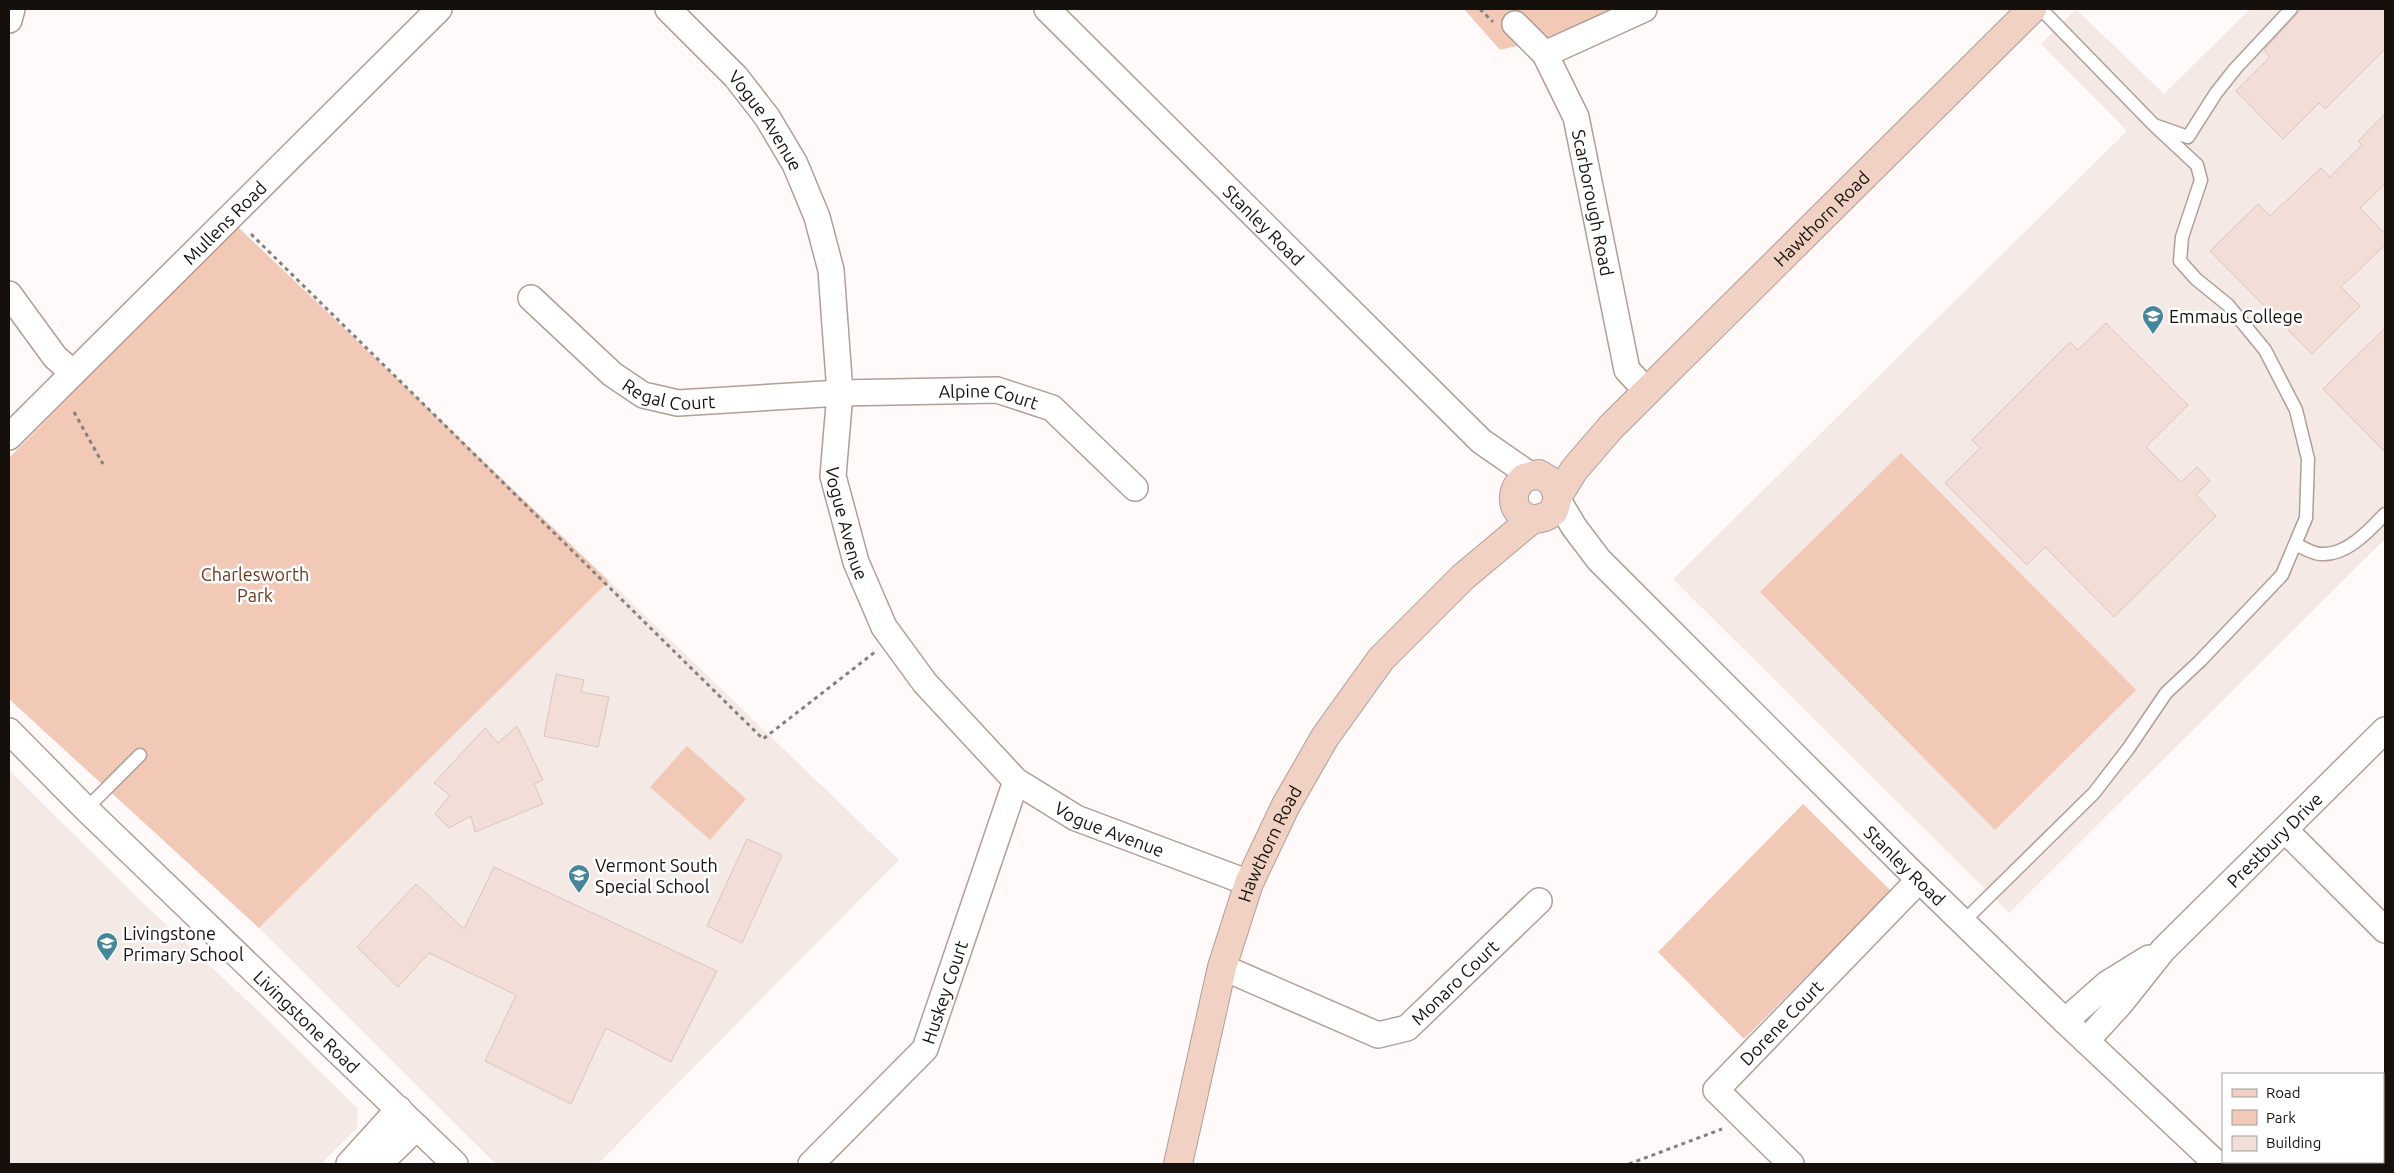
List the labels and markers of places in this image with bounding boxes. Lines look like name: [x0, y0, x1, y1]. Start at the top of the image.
school or university icon: Emmaus College: [2141, 304, 2165, 335]
place label: Emmaus College: [2169, 306, 2303, 326]
place label: Vermont South Special School: [595, 855, 718, 896]
school or university icon: Vermont South Special School: [567, 863, 591, 894]
place label: Livingstone Primary School: [123, 923, 244, 964]
school or university icon: Livingstone Primary School: [95, 931, 119, 962]

